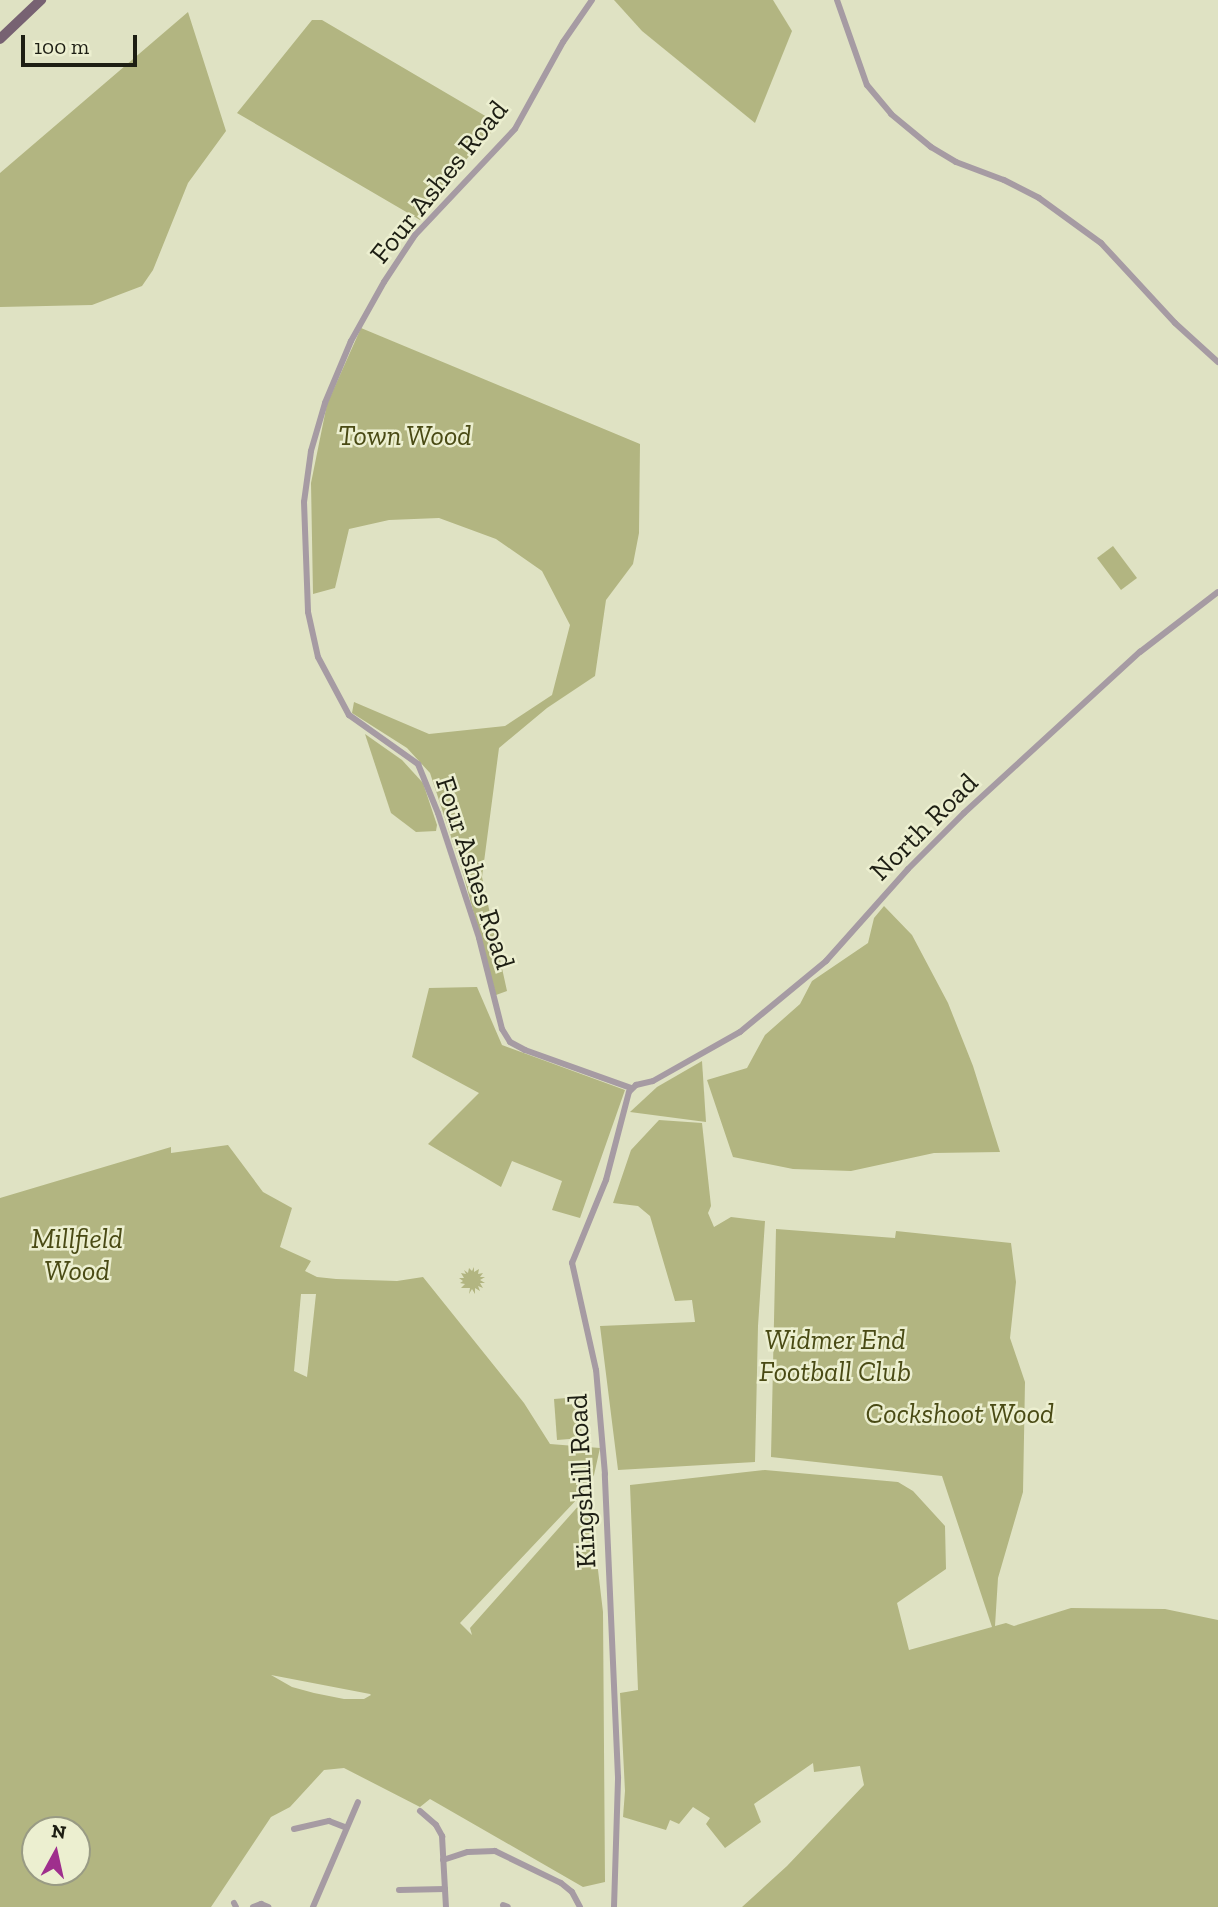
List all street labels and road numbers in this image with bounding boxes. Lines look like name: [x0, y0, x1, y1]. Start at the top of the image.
street label: Four Ashes Road: [363, 93, 515, 271]
street label: North Road: [863, 766, 985, 888]
street label: Four Ashes Road: [428, 772, 522, 974]
street label: Kingshill Road: [561, 1393, 603, 1569]

